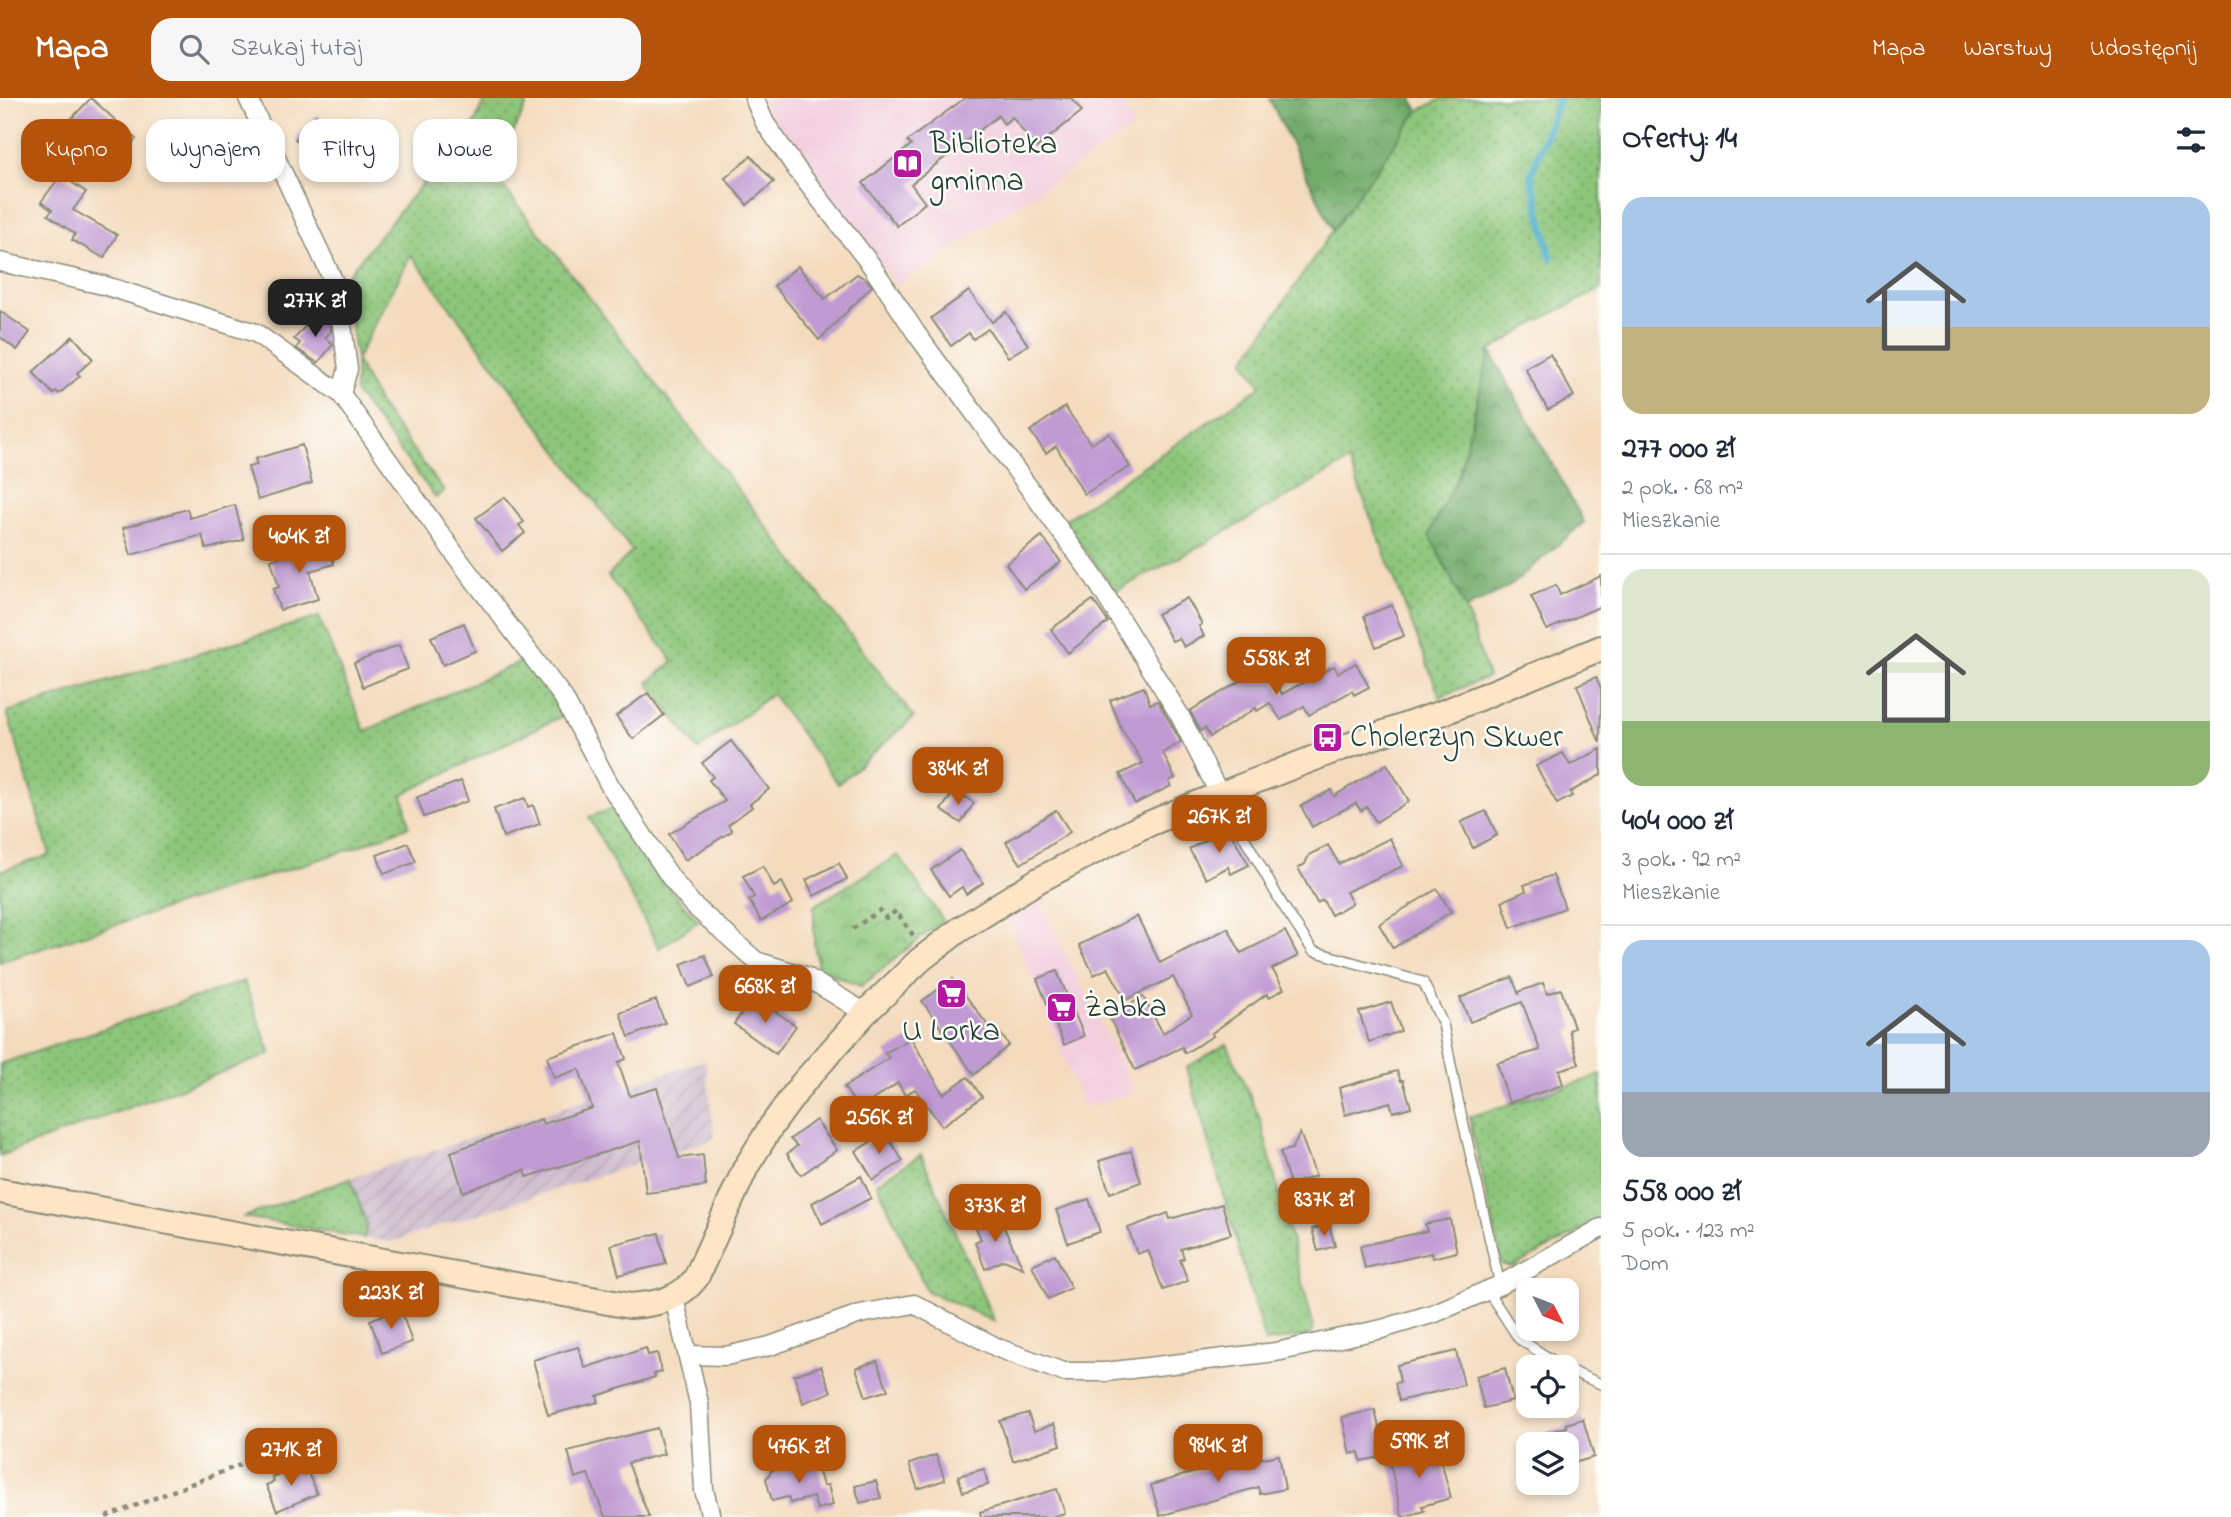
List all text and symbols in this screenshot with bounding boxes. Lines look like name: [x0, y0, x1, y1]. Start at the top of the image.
search box: [151, 18, 641, 81]
text: Mapa: [35, 25, 109, 73]
icon: search: [175, 30, 213, 68]
text: Szukaj tutaj: [231, 30, 362, 68]
text: Mapa: [1872, 32, 1925, 67]
text: Warstwy: [1963, 32, 2052, 67]
text: Udostępnij: [2090, 32, 2196, 67]
text: Oferty: 14: [1622, 118, 1737, 162]
chip: Kupno: [21, 119, 132, 182]
chip: Wynajem: [146, 119, 285, 182]
chip: Filtry: [299, 119, 399, 182]
chip: Nowe: [413, 119, 517, 182]
icon: filters: [2172, 121, 2210, 159]
place label: Biblioteka gminna: [929, 122, 1057, 206]
library icon: Biblioteka gminna: [890, 146, 924, 180]
icon: home: [1853, 243, 1979, 369]
pin: 277K zł: [250, 280, 380, 339]
text: 277K zł: [284, 285, 346, 318]
text: 277 000 zł: [1622, 428, 1735, 472]
text: 2 pok. · 68 m²: [1622, 472, 1743, 505]
text: Mieszkanie: [1622, 505, 1720, 538]
pin: 404K zł: [234, 516, 364, 575]
text: 404K zł: [269, 521, 329, 554]
icon: home: [1853, 615, 1979, 741]
pin: 558K zł: [1211, 638, 1341, 697]
text: 558K zł: [1243, 643, 1309, 676]
place label: Cholerzyn Skwer: [1350, 715, 1563, 762]
bus stop icon: Cholerzyn Skwer: [1310, 721, 1344, 755]
pin: 384K zł: [893, 748, 1023, 807]
text: 384K zł: [928, 753, 988, 786]
pin: 267K zł: [1154, 796, 1284, 855]
text: 404 000 zł: [1622, 800, 1733, 844]
text: 267K zł: [1188, 801, 1250, 834]
text: 3 pok. · 92 m²: [1622, 844, 1741, 877]
text: Mieszkanie: [1622, 877, 1720, 910]
pin: 668K zł: [700, 965, 830, 1025]
text: 668K zł: [735, 971, 795, 1004]
supermarket icon: U Lorka: [934, 976, 968, 1010]
place label: Żabka: [1084, 985, 1167, 1032]
icon: home: [1853, 986, 1979, 1112]
supermarket icon: Żabka: [1044, 991, 1078, 1025]
place label: U Lorka: [902, 1009, 1000, 1056]
pin: 256K zł: [814, 1096, 944, 1156]
text: 256K zł: [846, 1102, 912, 1135]
text: 558 000 zł: [1622, 1171, 1741, 1215]
pin: 837K zł: [1259, 1178, 1389, 1238]
pin: 373K zł: [930, 1184, 1060, 1244]
text: 837K zł: [1294, 1184, 1354, 1217]
text: 373K zł: [965, 1190, 1025, 1223]
text: 5 pok. · 123 m²: [1622, 1215, 1755, 1248]
text: Dom: [1622, 1248, 1669, 1281]
pin: 223K zł: [326, 1272, 456, 1331]
text: 223K zł: [359, 1277, 423, 1310]
north arrow: [1516, 1278, 1578, 1340]
map controls: [1516, 1278, 1579, 1495]
button: locate: [1516, 1355, 1579, 1418]
pin: 599K zł: [1354, 1420, 1484, 1480]
pin: 984K zł: [1153, 1424, 1283, 1484]
pin: 476K zł: [734, 1426, 864, 1485]
text: 599K zł: [1390, 1426, 1448, 1459]
pin: 271K zł: [226, 1428, 356, 1488]
text: 984K zł: [1190, 1430, 1246, 1463]
text: 476K zł: [769, 1431, 829, 1464]
button: layers: [1516, 1432, 1579, 1495]
text: 271K zł: [261, 1434, 321, 1467]

